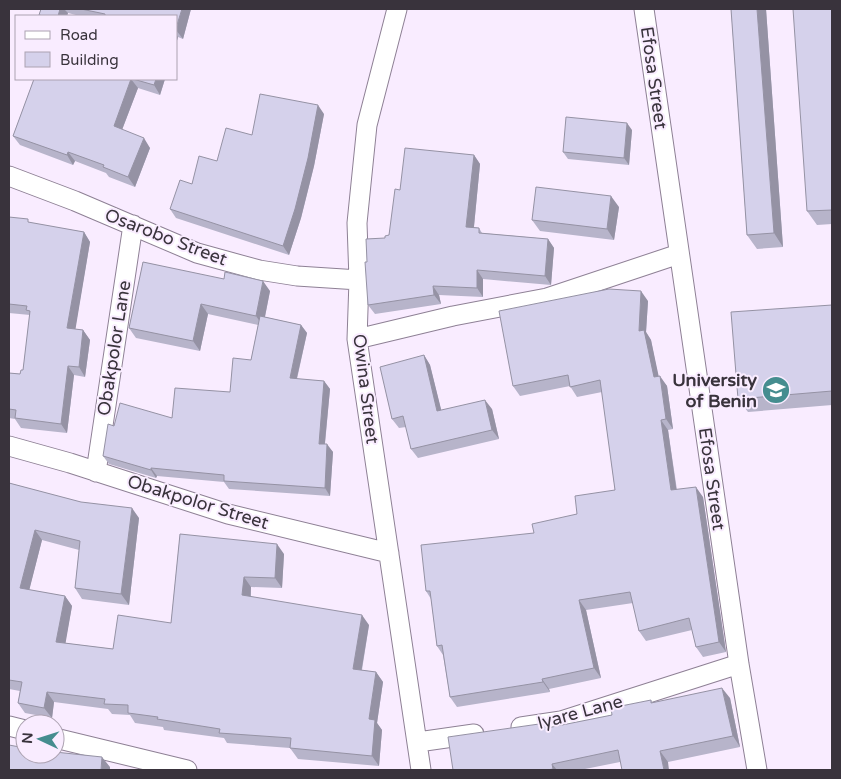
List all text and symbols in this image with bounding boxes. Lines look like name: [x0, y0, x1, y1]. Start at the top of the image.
legend: [15, 15, 178, 80]
street label: Efosa Street: [636, 25, 672, 131]
text: Road: [60, 26, 98, 44]
text: Building: [60, 51, 119, 69]
street label: Osarobo Street: [102, 204, 230, 270]
street label: Obakpolor Lane: [92, 279, 136, 417]
street label: Owina Street: [348, 333, 384, 445]
place label: University of Benin: [672, 369, 757, 412]
school or university icon: University of Benin: [761, 375, 791, 405]
street label: Efosa Street: [694, 426, 730, 532]
street label: Obakpolor Street: [125, 470, 271, 534]
street label: Iyare Lane: [535, 690, 625, 734]
north arrow: [15, 714, 65, 764]
text: N: [19, 732, 36, 744]

